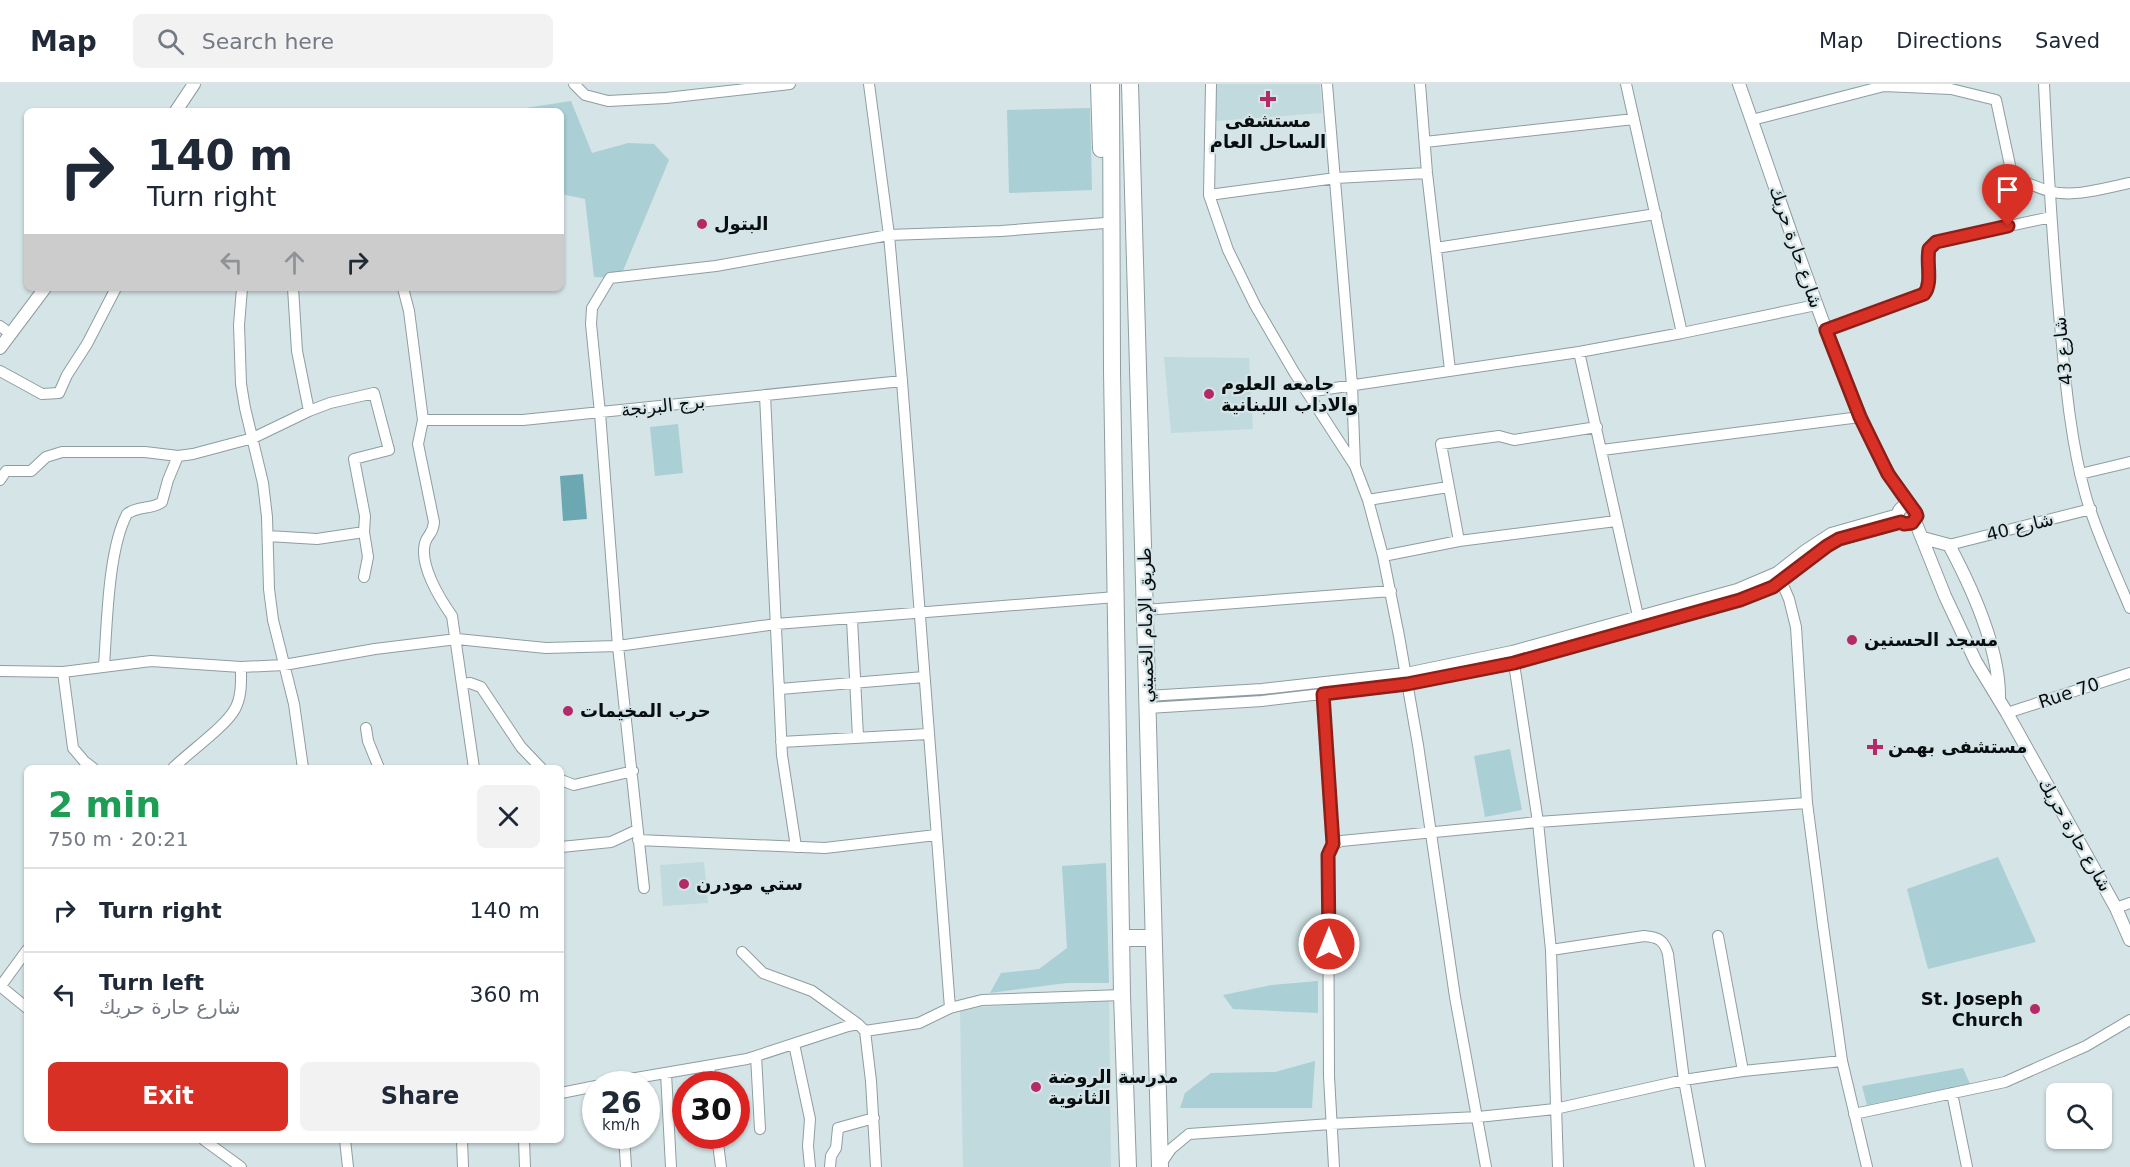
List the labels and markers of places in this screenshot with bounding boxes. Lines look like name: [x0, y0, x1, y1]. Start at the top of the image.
marker: مستشفى الساحل العام: [1259, 90, 1277, 108]
place label: مستشفى الساحل العام: [1210, 110, 1326, 152]
pin: [1982, 164, 2033, 226]
place label: البتول: [714, 213, 769, 235]
marker: البتول: [695, 217, 709, 231]
place label: جامعه العلوم والاداب اللبنانية: [1221, 373, 1358, 416]
marker: جامعه العلوم والاداب اللبنانية: [1202, 387, 1216, 401]
place label: مسجد الحسنين: [1864, 629, 1998, 651]
marker: مسجد الحسنين: [1845, 633, 1859, 647]
place label: حرب المخيمات: [580, 700, 711, 722]
marker: حرب المخيمات: [561, 704, 575, 718]
place label: مستشفى بهمن: [1888, 736, 2027, 758]
marker: مستشفى بهمن: [1866, 738, 1884, 756]
place label: ستي مودرن: [696, 873, 803, 895]
marker: ستي مودرن: [677, 877, 691, 891]
place label: St. Joseph Church: [1921, 988, 2023, 1030]
marker: St. Joseph Church: [2028, 1002, 2042, 1016]
place label: مدرسة الروضة الثانوية: [1048, 1066, 1178, 1109]
marker: مدرسة الروضة الثانوية: [1029, 1080, 1043, 1094]

